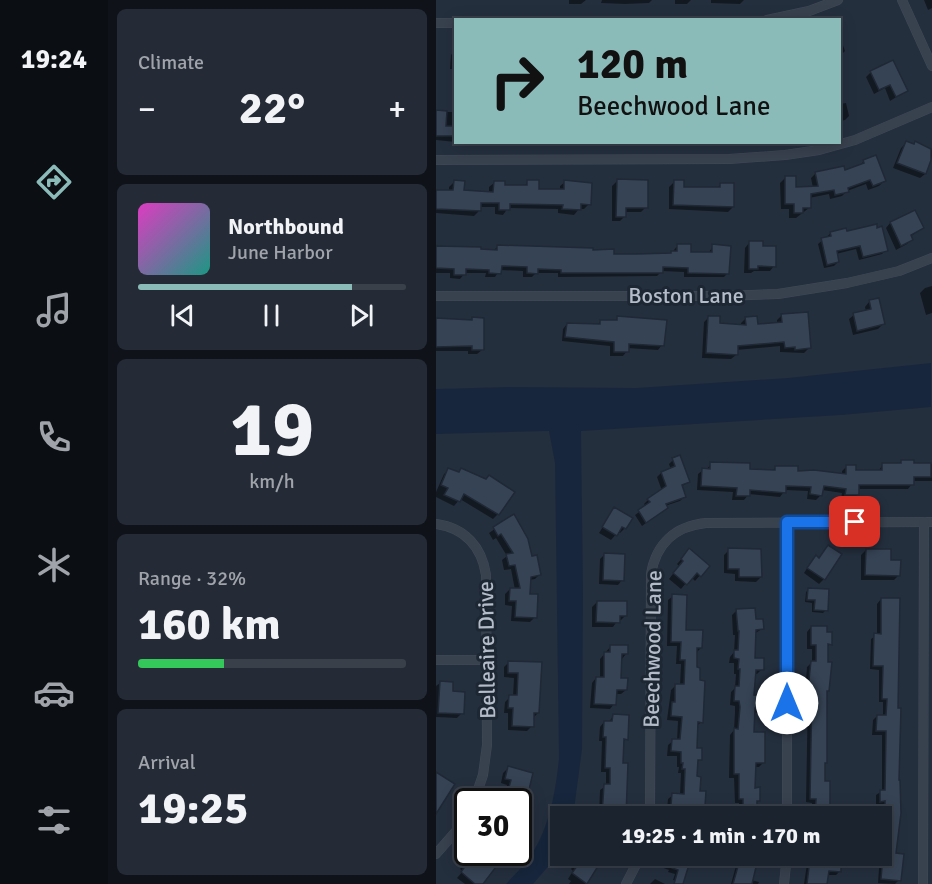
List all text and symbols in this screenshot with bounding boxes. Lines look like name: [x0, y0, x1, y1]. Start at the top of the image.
text: 120 m: [577, 39, 688, 90]
icon: right: [478, 42, 556, 120]
text: 19:24: [21, 43, 87, 76]
text: Climate: [138, 50, 204, 75]
text: 22°: [239, 81, 305, 136]
text: −: [138, 89, 156, 130]
text: +: [388, 89, 406, 130]
text: Beechwood Lane: [577, 90, 771, 123]
icon: directions: [33, 161, 75, 203]
text: Northbound: [228, 213, 344, 240]
text: June Harbor: [228, 240, 333, 265]
street label: Boston Lane: [628, 282, 744, 309]
icon: music: [33, 289, 75, 331]
icon: previous: [166, 299, 199, 332]
icon: pause: [255, 299, 288, 332]
icon: next: [345, 299, 378, 332]
text: 19: [230, 382, 314, 478]
icon: phone: [33, 416, 75, 458]
text: km/h: [249, 469, 295, 494]
pin: [829, 496, 880, 547]
icon: arrive: [838, 505, 871, 538]
icon: climate: [33, 544, 75, 586]
text: Range · 32%: [138, 566, 246, 591]
street label: Beechwood Lane: [638, 570, 667, 728]
street label: Belleaire Drive: [472, 581, 501, 719]
text: 160 km: [138, 597, 281, 652]
position arrow: [755, 671, 819, 735]
icon: car: [33, 672, 75, 714]
text: Arrival: [138, 750, 196, 775]
text: 19:25: [138, 781, 248, 836]
speed limit sign: 30: [454, 788, 532, 866]
icon: filters: [33, 799, 75, 841]
text: 19:25 · 1 min · 170 m: [621, 822, 821, 849]

